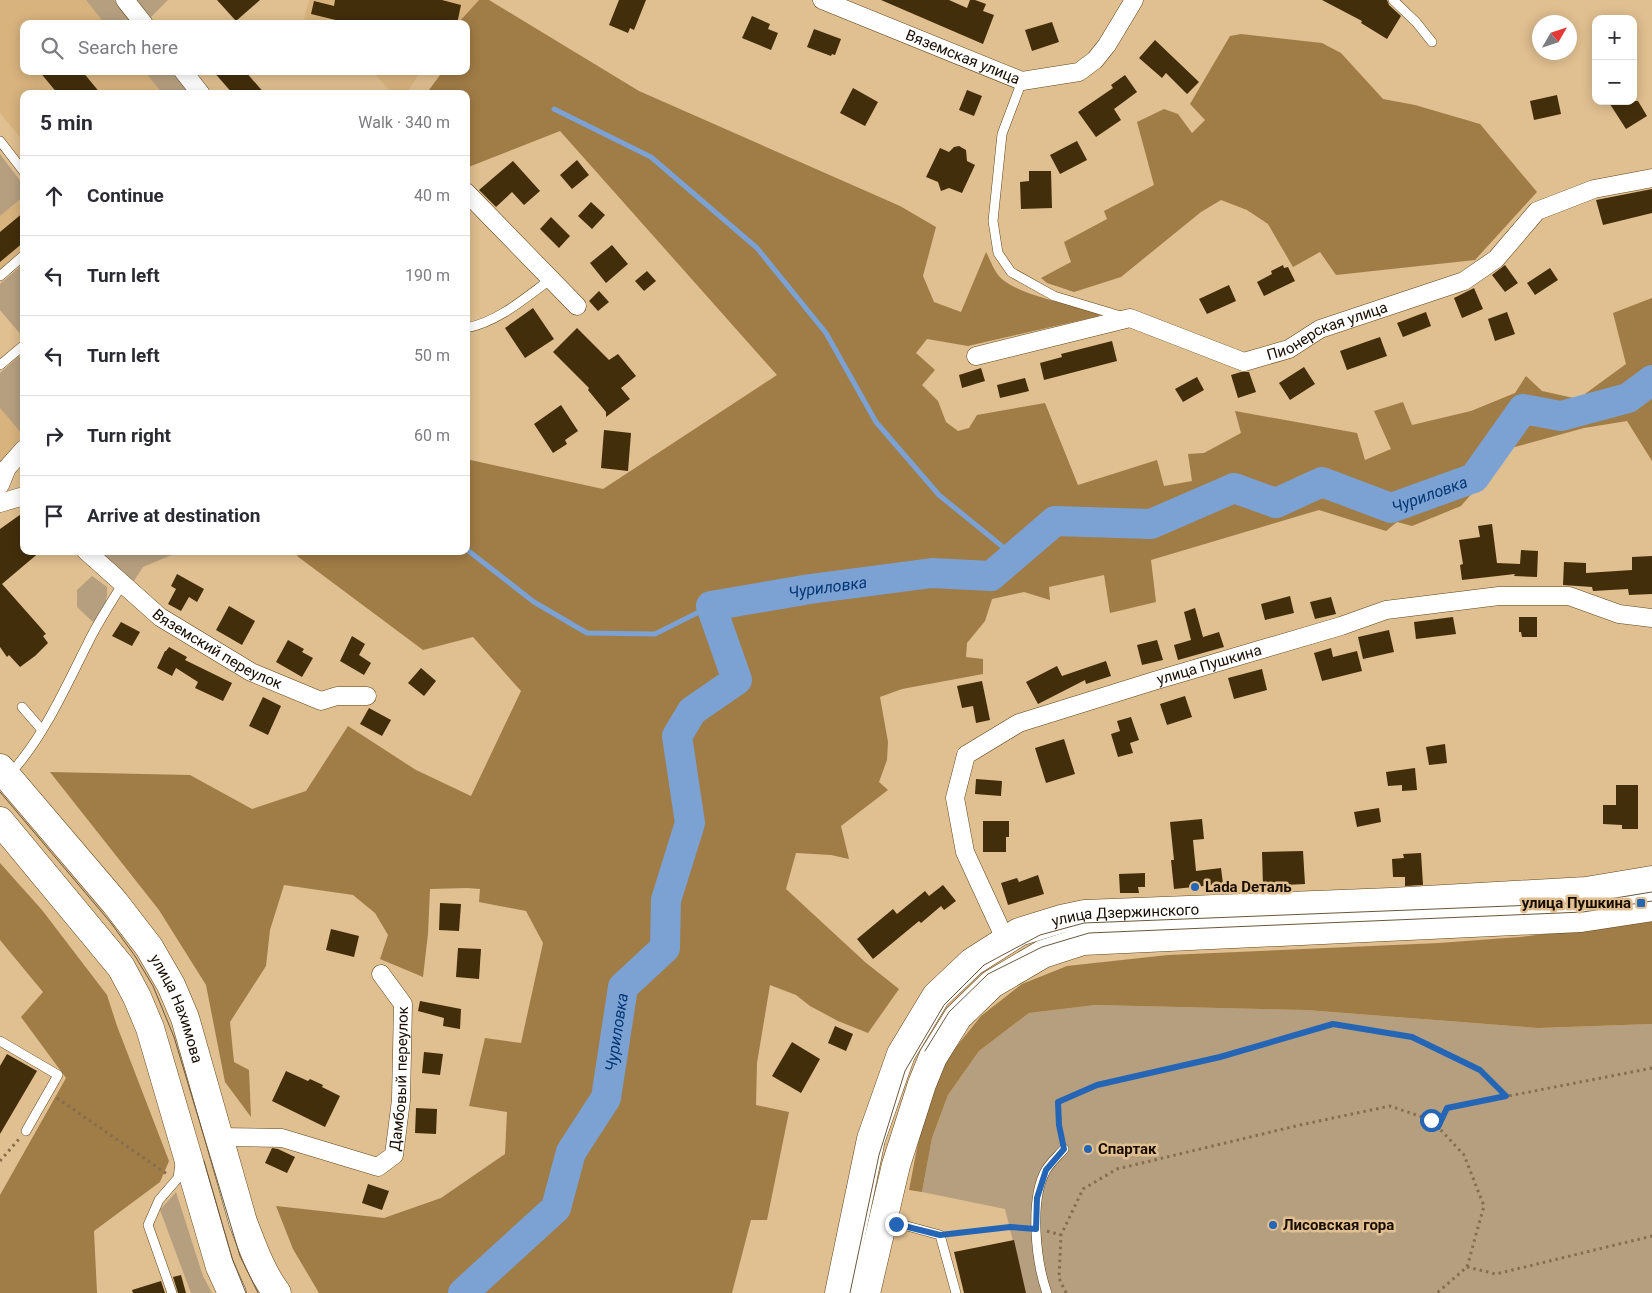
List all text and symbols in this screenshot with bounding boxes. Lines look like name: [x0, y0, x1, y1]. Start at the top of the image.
north arrow: [1532, 15, 1577, 60]
map controls: [1592, 15, 1637, 105]
button: +: [1592, 15, 1637, 60]
search box: [20, 20, 470, 75]
street label: Вяземская улица: [903, 26, 1023, 88]
icon: search: [38, 34, 66, 62]
text: Search here: [78, 36, 178, 59]
button: −: [1592, 60, 1637, 105]
text: 5 min: [40, 111, 93, 135]
text: Walk · 340 m: [358, 113, 450, 132]
icon: ahead: [40, 182, 68, 210]
text: Continue: [87, 184, 164, 207]
text: 40 m: [414, 186, 450, 205]
icon: left: [40, 262, 68, 290]
text: Turn left: [87, 264, 160, 287]
text: 190 m: [405, 266, 450, 285]
street label: Пионерская улица: [1265, 298, 1390, 364]
icon: left: [40, 342, 68, 370]
text: Turn left: [87, 344, 160, 367]
text: 50 m: [414, 346, 450, 365]
icon: right: [40, 422, 68, 450]
text: Turn right: [87, 424, 171, 447]
text: 60 m: [414, 426, 450, 445]
water label: Чуриловка: [1389, 472, 1470, 517]
icon: arrive: [40, 502, 68, 530]
text: Arrive at destination: [87, 504, 260, 527]
water label: Чуриловка: [787, 573, 868, 603]
street label: Вяземский переулок: [148, 605, 285, 693]
street label: улица Пушкина: [1154, 641, 1264, 689]
place label: Lada Dеталь: [1205, 878, 1292, 896]
marker: Lada Dеталь: [1189, 881, 1201, 893]
place label: улица Пушкина: [1522, 894, 1631, 912]
marker: улица Пушкина: [1635, 897, 1647, 909]
street label: улица Дзержинского: [1049, 901, 1199, 930]
street label: улица Нахимова: [146, 951, 206, 1065]
water label: Чуриловка: [601, 992, 632, 1073]
street label: Дамбовый переулок: [386, 1006, 412, 1152]
route start: [1420, 1109, 1443, 1132]
place label: Спартак: [1098, 1140, 1157, 1158]
marker: Спартак: [1082, 1143, 1094, 1155]
route end: [885, 1213, 908, 1236]
place label: Лисовская гора: [1283, 1216, 1394, 1234]
marker: Лисовская гора: [1267, 1219, 1279, 1231]

